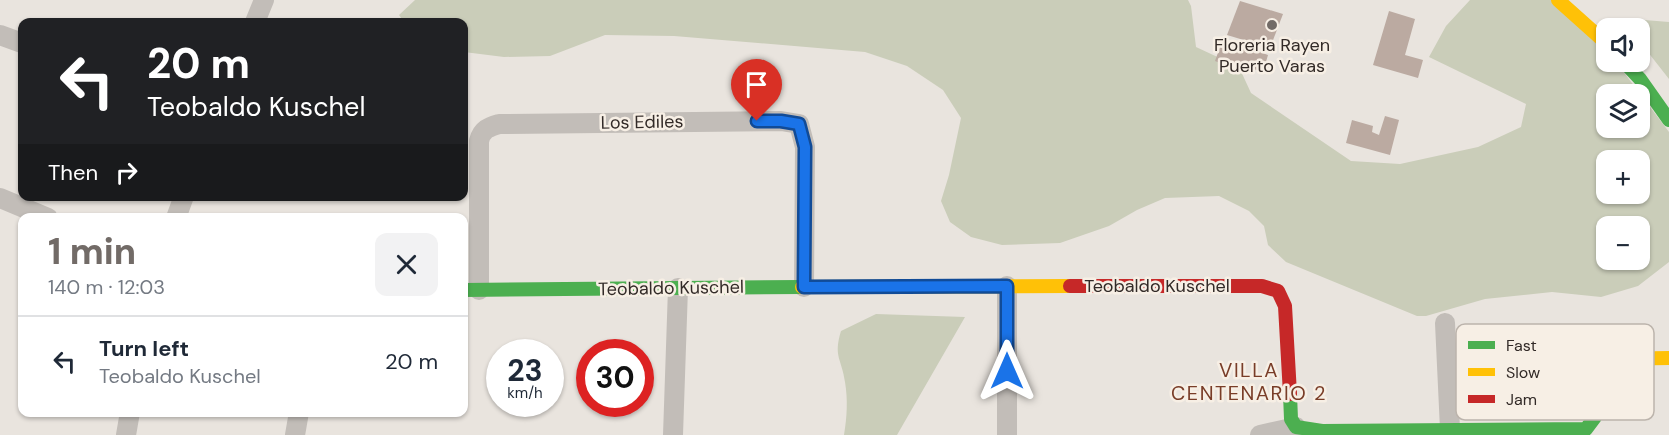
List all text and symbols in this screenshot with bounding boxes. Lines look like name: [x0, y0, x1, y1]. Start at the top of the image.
marker: Floreria Rayen Puerto Varas: [1265, 18, 1279, 32]
map controls: [1596, 18, 1650, 270]
button: sound: [1596, 18, 1650, 72]
place label: Floreria Rayen Puerto Varas: [1214, 33, 1330, 78]
text: 20 m: [147, 36, 250, 91]
icon: left: [48, 42, 126, 120]
pin: [731, 59, 782, 121]
icon: arrive: [740, 68, 773, 101]
button: layers: [1596, 84, 1650, 138]
text: Teobaldo Kuschel: [147, 89, 365, 124]
street label: Los Ediles: [600, 109, 684, 135]
button: +: [1596, 150, 1650, 204]
icon: right: [110, 156, 143, 189]
text: Then: [48, 158, 98, 187]
button: −: [1596, 216, 1650, 270]
text: 1 min: [48, 228, 136, 275]
button: close: [375, 233, 438, 296]
text: 140 m · 12:03: [48, 274, 165, 300]
street label: Teobaldo Kuschel: [1084, 274, 1230, 298]
street label: Teobaldo Kuschel: [598, 275, 744, 301]
legend: [1456, 324, 1654, 420]
text: Turn left: [99, 334, 189, 363]
text: Fast: [1506, 335, 1537, 356]
speed limit sign: 30: [576, 339, 654, 417]
position arrow: [975, 339, 1039, 403]
icon: left: [48, 345, 81, 378]
text: 20 m: [385, 347, 438, 376]
text: 23: [507, 351, 543, 390]
district label: VILLA CENTENARIO 2: [1171, 357, 1327, 406]
text: Slow: [1506, 362, 1540, 383]
text: Teobaldo Kuschel: [99, 363, 261, 389]
text: km/h: [507, 383, 543, 403]
text: Jam: [1506, 389, 1537, 410]

